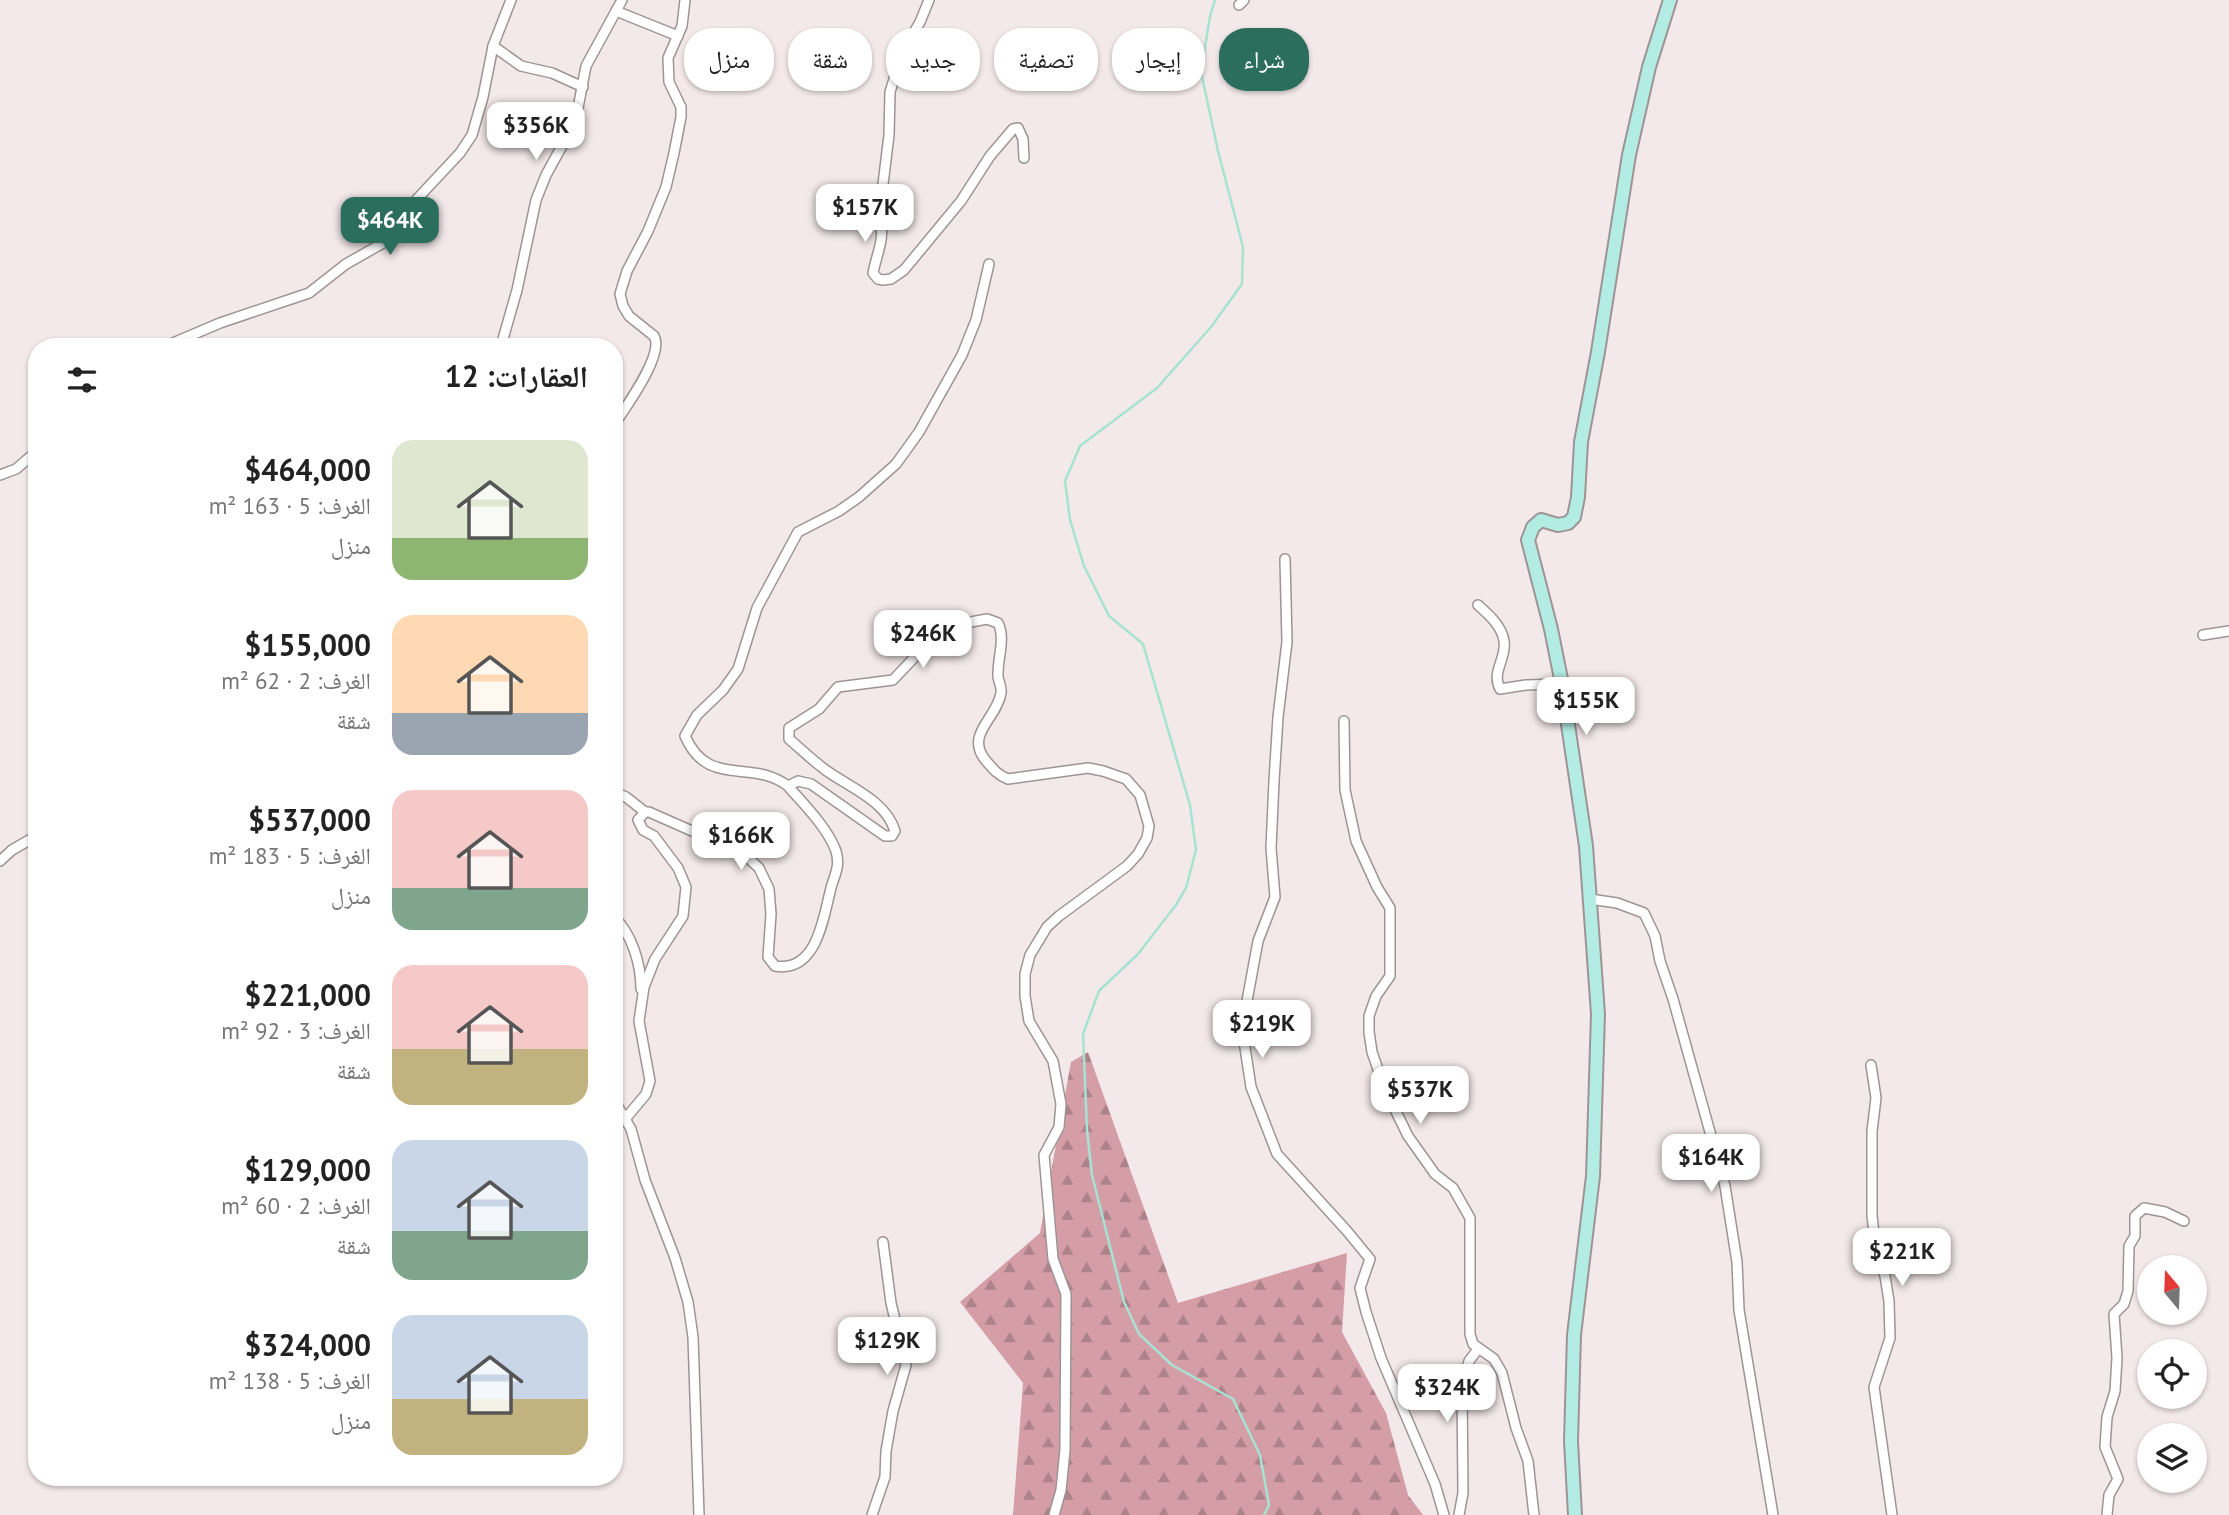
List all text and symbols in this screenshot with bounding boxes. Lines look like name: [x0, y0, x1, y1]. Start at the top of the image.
chip: منزل: [684, 28, 774, 91]
chip: شقة: [788, 28, 872, 91]
chip: جديد: [886, 28, 980, 91]
chip: تصفية: [994, 28, 1098, 91]
chip: إيجار: [1112, 28, 1205, 91]
chip: شراء: [1219, 28, 1309, 91]
pin: $356K: [487, 102, 585, 162]
text: $356K: [503, 110, 569, 139]
pin: $157K: [816, 184, 914, 244]
text: $157K: [832, 192, 898, 221]
pin: $464K: [341, 198, 439, 257]
text: $464K: [357, 205, 423, 234]
text: العقارات: 12: [445, 356, 588, 395]
icon: filters: [63, 361, 101, 399]
text: $464,000: [244, 450, 371, 489]
icon: home: [448, 468, 532, 552]
text: الغرف: 5 · 163 m²: [209, 491, 371, 520]
text: منزل: [331, 531, 371, 560]
pin: $246K: [874, 610, 972, 670]
text: $246K: [890, 618, 956, 647]
text: $155,000: [244, 625, 371, 664]
icon: home: [448, 643, 532, 727]
text: الغرف: 2 · 62 m²: [221, 666, 371, 695]
pin: $155K: [1537, 678, 1635, 737]
text: $155K: [1553, 685, 1619, 714]
text: شقة: [337, 706, 371, 735]
text: $537,000: [248, 800, 371, 839]
pin: $166K: [692, 812, 790, 872]
icon: home: [448, 818, 532, 902]
text: $166K: [708, 820, 774, 849]
text: الغرف: 5 · 183 m²: [209, 841, 371, 870]
text: منزل: [331, 881, 371, 910]
text: $221,000: [244, 975, 371, 1014]
icon: home: [448, 993, 532, 1077]
pin: $219K: [1213, 1000, 1311, 1060]
text: $219K: [1229, 1008, 1295, 1037]
text: الغرف: 3 · 92 m²: [221, 1016, 371, 1045]
text: شقة: [337, 1056, 371, 1085]
pin: $537K: [1371, 1066, 1469, 1126]
text: $537K: [1387, 1074, 1453, 1103]
pin: $164K: [1662, 1134, 1760, 1194]
text: $164K: [1678, 1142, 1744, 1171]
text: $129,000: [244, 1150, 371, 1189]
icon: home: [448, 1168, 532, 1252]
text: الغرف: 2 · 60 m²: [221, 1191, 371, 1220]
pin: $221K: [1853, 1228, 1951, 1288]
text: شقة: [337, 1231, 371, 1260]
text: $221K: [1869, 1236, 1935, 1265]
north arrow: [2137, 1255, 2207, 1325]
map controls: [2137, 1255, 2207, 1493]
pin: $129K: [838, 1318, 936, 1377]
text: $324,000: [244, 1325, 371, 1364]
text: $129K: [854, 1325, 920, 1354]
button: locate: [2137, 1339, 2207, 1409]
icon: home: [448, 1343, 532, 1427]
pin: $324K: [1398, 1364, 1496, 1424]
text: الغرف: 5 · 138 m²: [209, 1366, 371, 1395]
text: $324K: [1414, 1372, 1480, 1401]
text: منزل: [331, 1406, 371, 1435]
button: layers: [2137, 1423, 2207, 1493]

